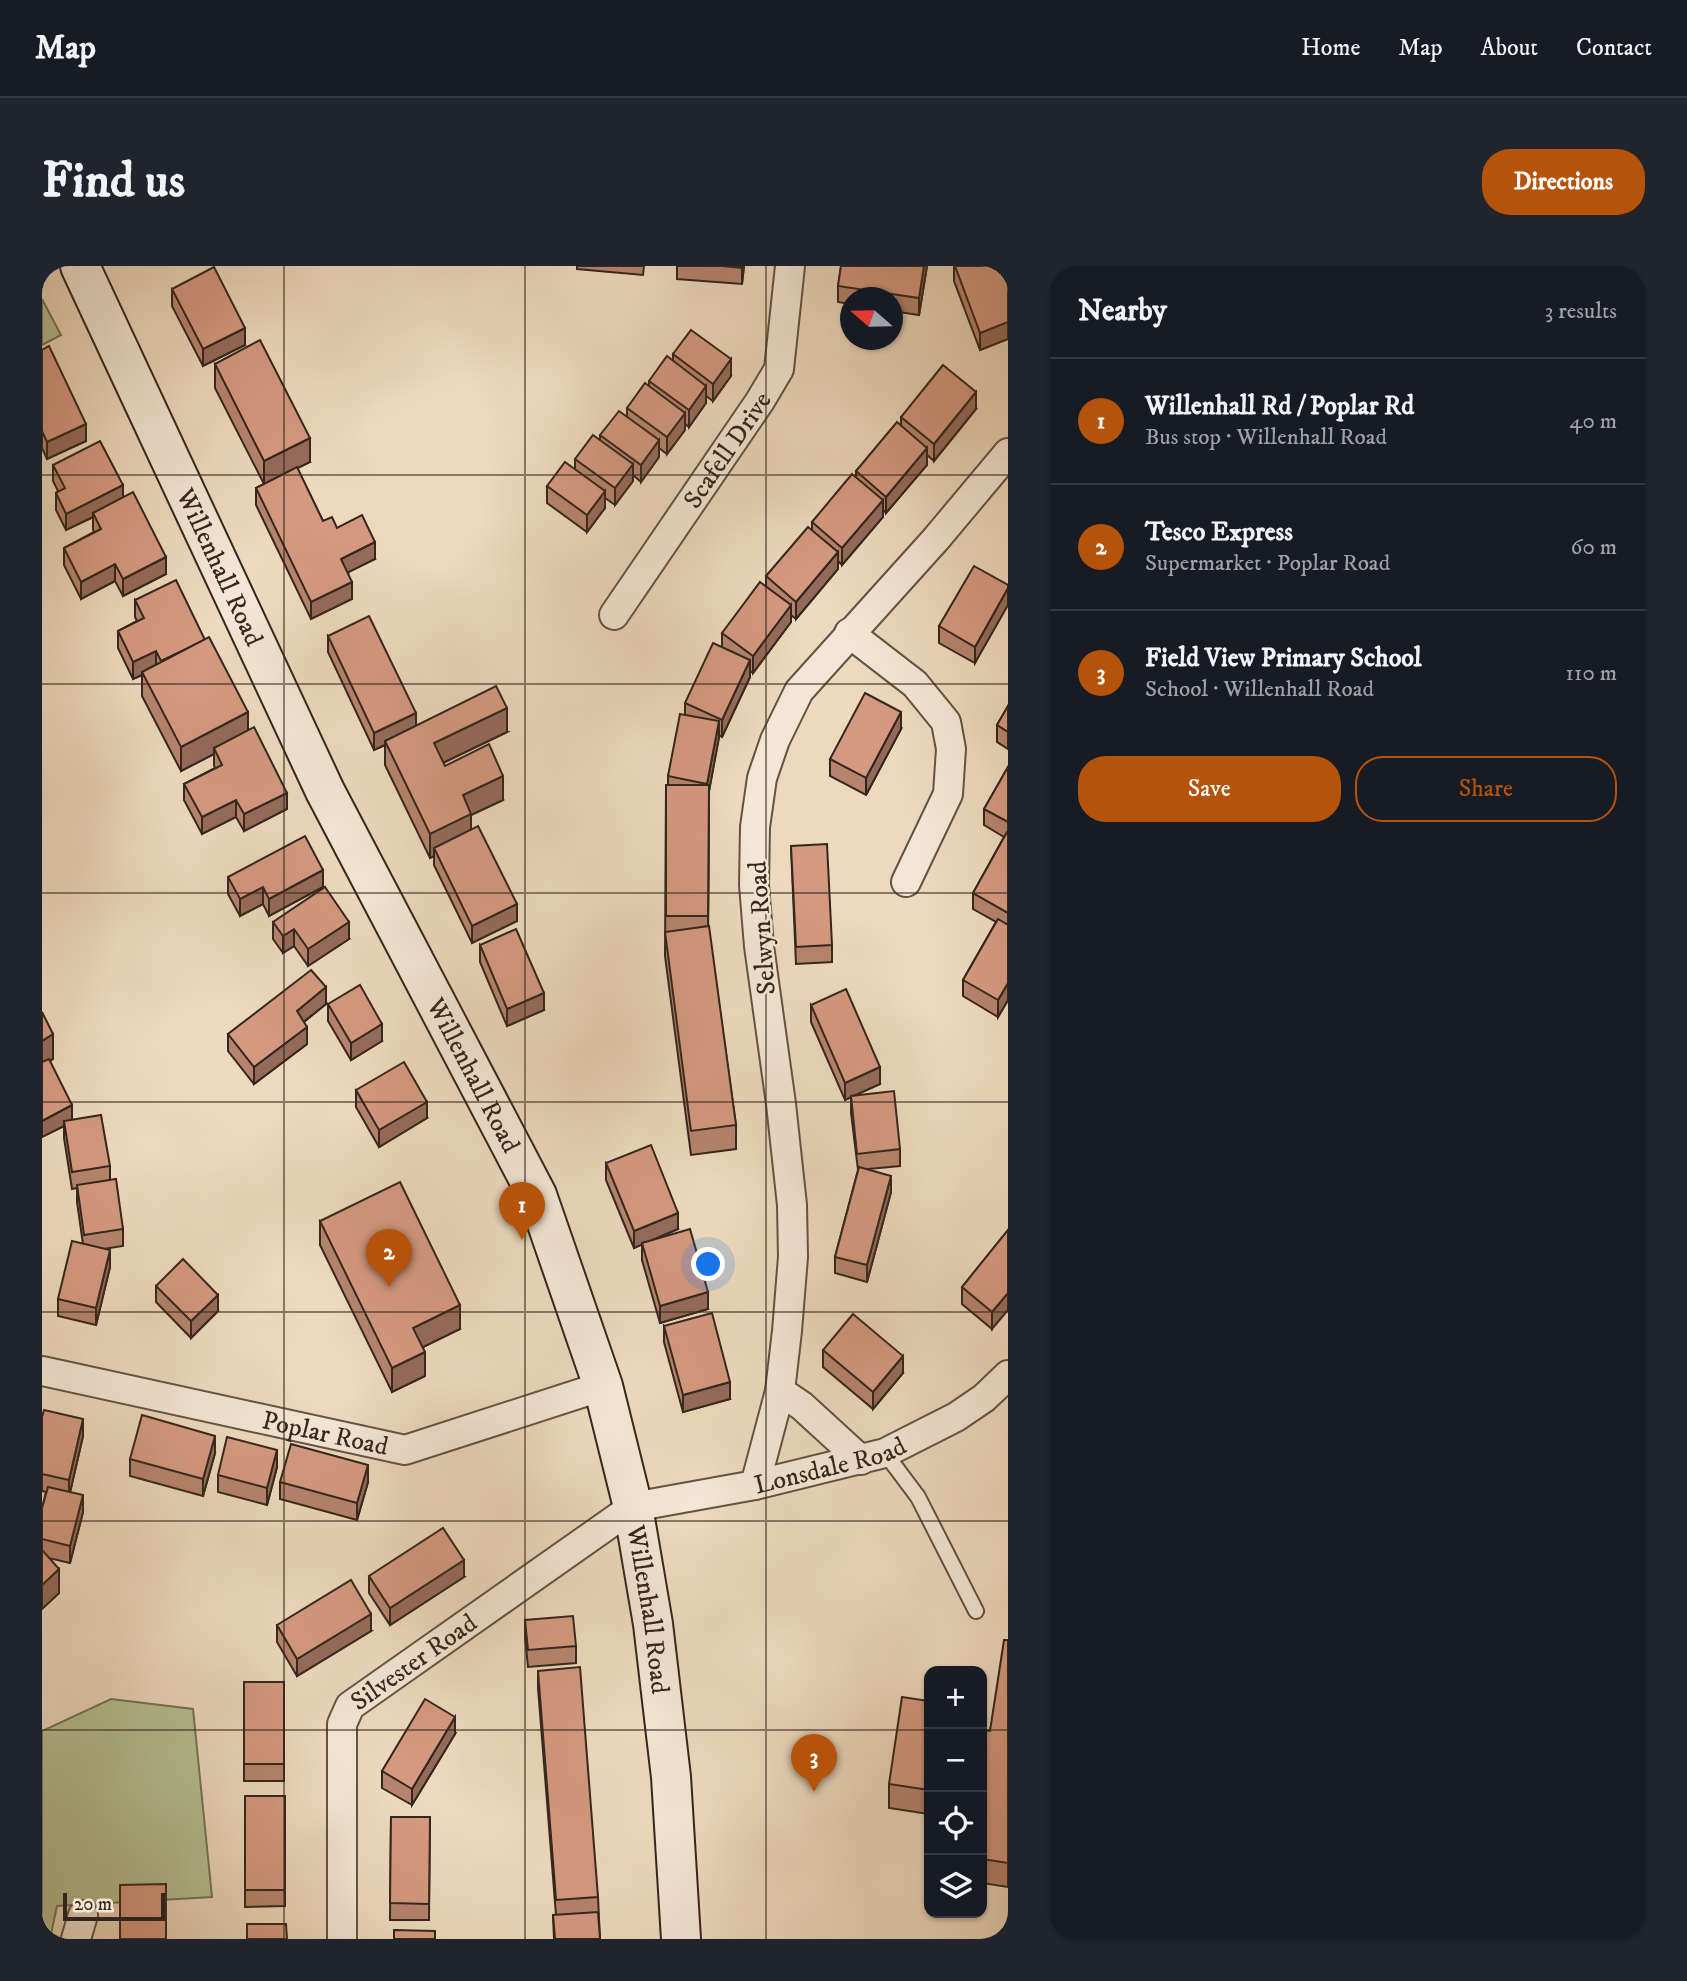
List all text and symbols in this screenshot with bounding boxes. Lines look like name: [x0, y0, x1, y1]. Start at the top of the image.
text: Map: [35, 28, 96, 69]
text: Home: [1301, 33, 1360, 63]
text: Map: [1398, 33, 1443, 63]
text: About: [1481, 33, 1538, 63]
text: Contact: [1576, 33, 1652, 63]
button: Directions: [1482, 149, 1645, 215]
text: Find us: [42, 151, 185, 213]
north arrow: [840, 287, 903, 350]
text: Nearby: [1078, 293, 1167, 330]
text: 3 results: [1545, 297, 1617, 326]
street label: Scafell Drive: [677, 387, 780, 515]
text: Willenhall Rd / Poplar Rd: [1145, 390, 1414, 423]
text: 1: [1097, 407, 1105, 436]
text: 40 m: [1569, 407, 1617, 436]
text: Bus stop · Willenhall Road: [1145, 423, 1387, 452]
street label: Willenhall Road: [168, 483, 270, 652]
text: Tesco Express: [1145, 516, 1293, 549]
text: 2: [1095, 533, 1107, 562]
text: 60 m: [1570, 533, 1617, 562]
text: Supermarket · Poplar Road: [1145, 549, 1390, 578]
text: Field View Primary School: [1145, 642, 1422, 675]
text: 3: [1097, 659, 1105, 688]
text: 110 m: [1566, 659, 1617, 688]
text: School · Willenhall Road: [1145, 675, 1374, 704]
button: Save: [1078, 756, 1341, 822]
button: Share: [1355, 756, 1617, 822]
street label: Selwyn Road: [741, 860, 784, 996]
street label: Willenhall Road: [418, 992, 527, 1159]
pin: 1: [499, 1182, 545, 1240]
pin: 2: [366, 1229, 412, 1287]
your location: [691, 1247, 725, 1281]
street label: Poplar Road: [259, 1404, 391, 1464]
street label: Lonsdale Road: [751, 1430, 912, 1503]
street label: Willenhall Road: [618, 1522, 676, 1696]
street label: Silvester Road: [344, 1607, 484, 1719]
map controls: [924, 1666, 987, 1918]
button: +: [924, 1666, 987, 1729]
button: −: [924, 1729, 987, 1792]
pin: 3: [791, 1734, 837, 1792]
button: locate: [924, 1792, 987, 1855]
button: layers: [924, 1855, 987, 1918]
scale bar: [63, 1890, 164, 1922]
text: 20 m: [74, 1893, 112, 1916]

